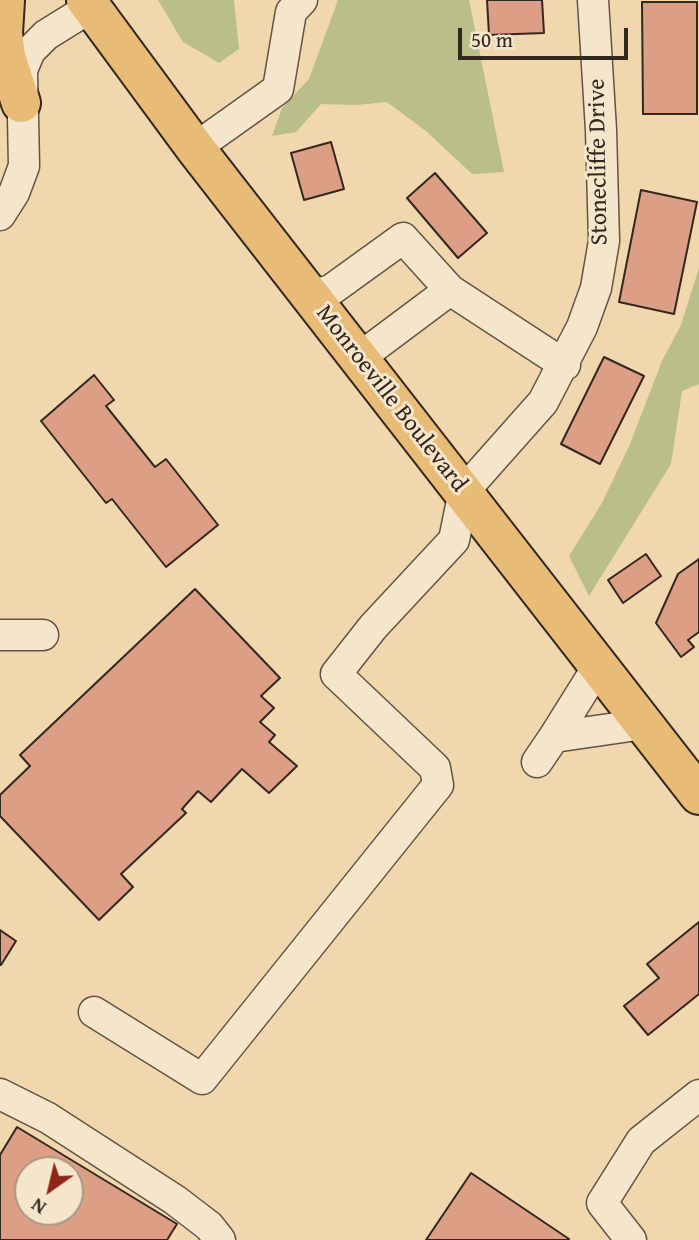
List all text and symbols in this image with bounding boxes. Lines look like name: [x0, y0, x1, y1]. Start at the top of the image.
scale bar: [461, 14, 631, 58]
text: 50 m: [471, 24, 513, 55]
street label: Stonecliffe Drive: [583, 78, 615, 246]
street label: Monroeville Boulevard: [309, 300, 473, 498]
north arrow: [14, 1156, 84, 1226]
text: N: [25, 1192, 51, 1222]

